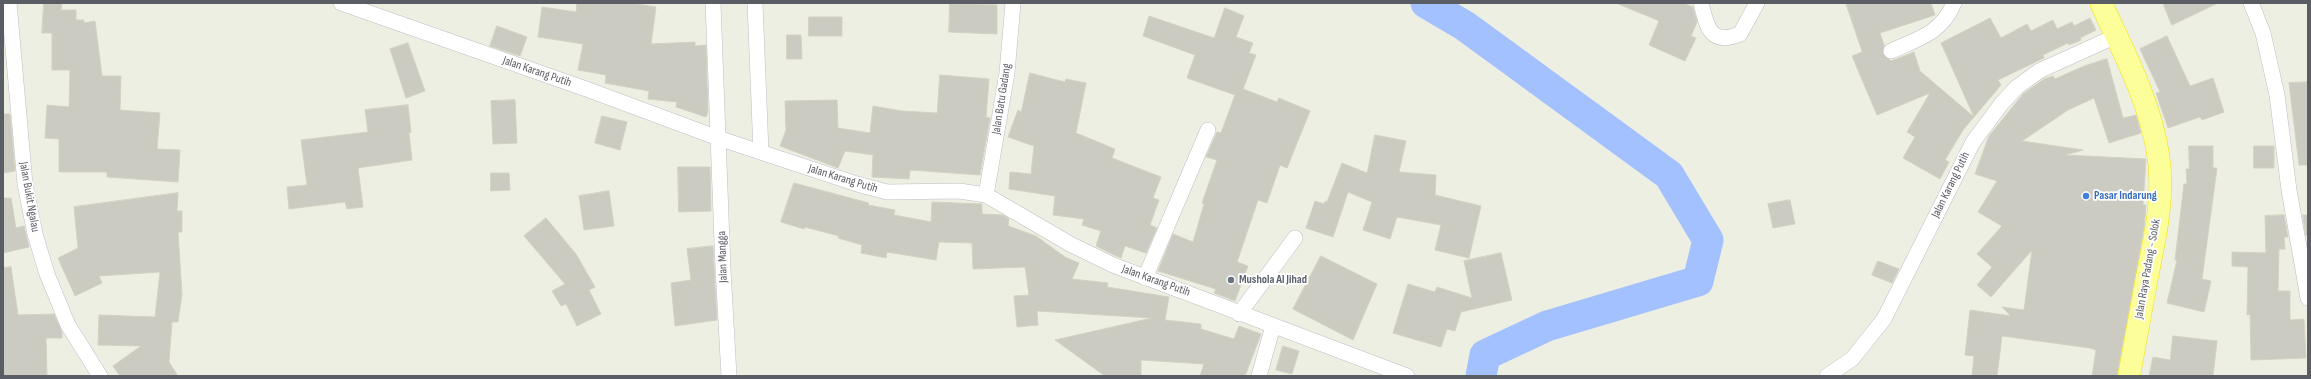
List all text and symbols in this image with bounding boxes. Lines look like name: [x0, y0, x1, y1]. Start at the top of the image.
street label: Jalan Karang Putih: [501, 54, 573, 90]
street label: Jalan Batu Gadang: [989, 62, 1015, 136]
street label: Jalan Karang Putih: [1929, 150, 1973, 220]
street label: Jalan Bukit Ngalau: [16, 161, 42, 233]
street label: Jalan Karang Putih: [807, 162, 879, 196]
place label: Pasar Indarung: [2094, 189, 2157, 203]
marker: Pasar Indarung: [2081, 191, 2091, 201]
street label: Jalan Raya Padang - Solok: [2132, 218, 2164, 320]
street label: Jalan Mangga: [715, 231, 731, 283]
street label: Jalan Karang Putih: [1120, 262, 1192, 300]
place label: Mushola Al Jihad: [1239, 273, 1307, 287]
marker: Mushola Al Jihad: [1226, 275, 1236, 285]

